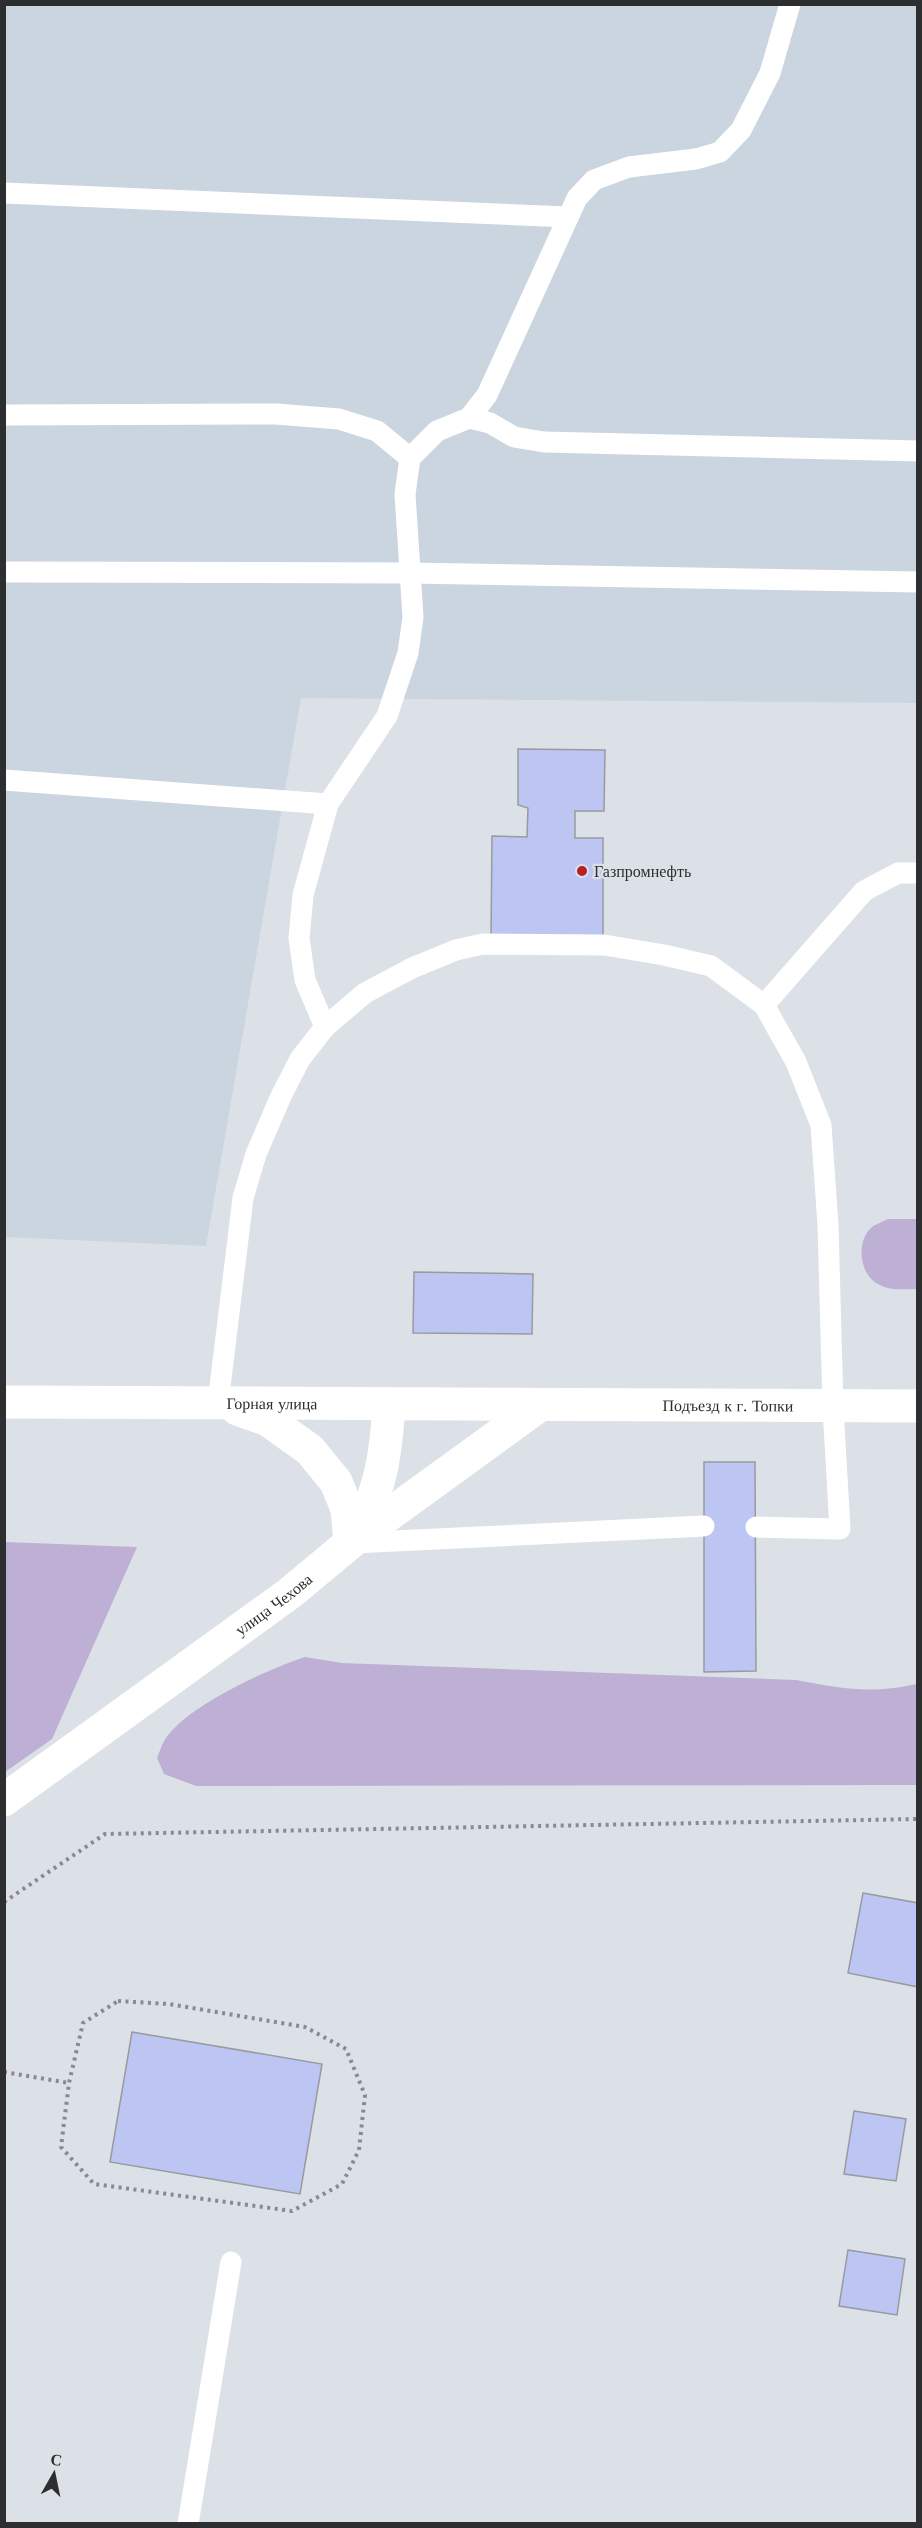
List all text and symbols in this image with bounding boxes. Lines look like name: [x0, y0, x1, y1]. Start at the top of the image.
place label: Газпромнефть: [594, 861, 691, 881]
marker: Газпромнефть: [575, 864, 589, 878]
street label: Горная улица: [226, 1393, 318, 1413]
street label: Подъезд к г. Топки: [663, 1395, 794, 1415]
street label: улица Чехова: [231, 1569, 316, 1640]
north arrow: [24, 2444, 84, 2504]
text: С: [49, 2448, 64, 2470]

